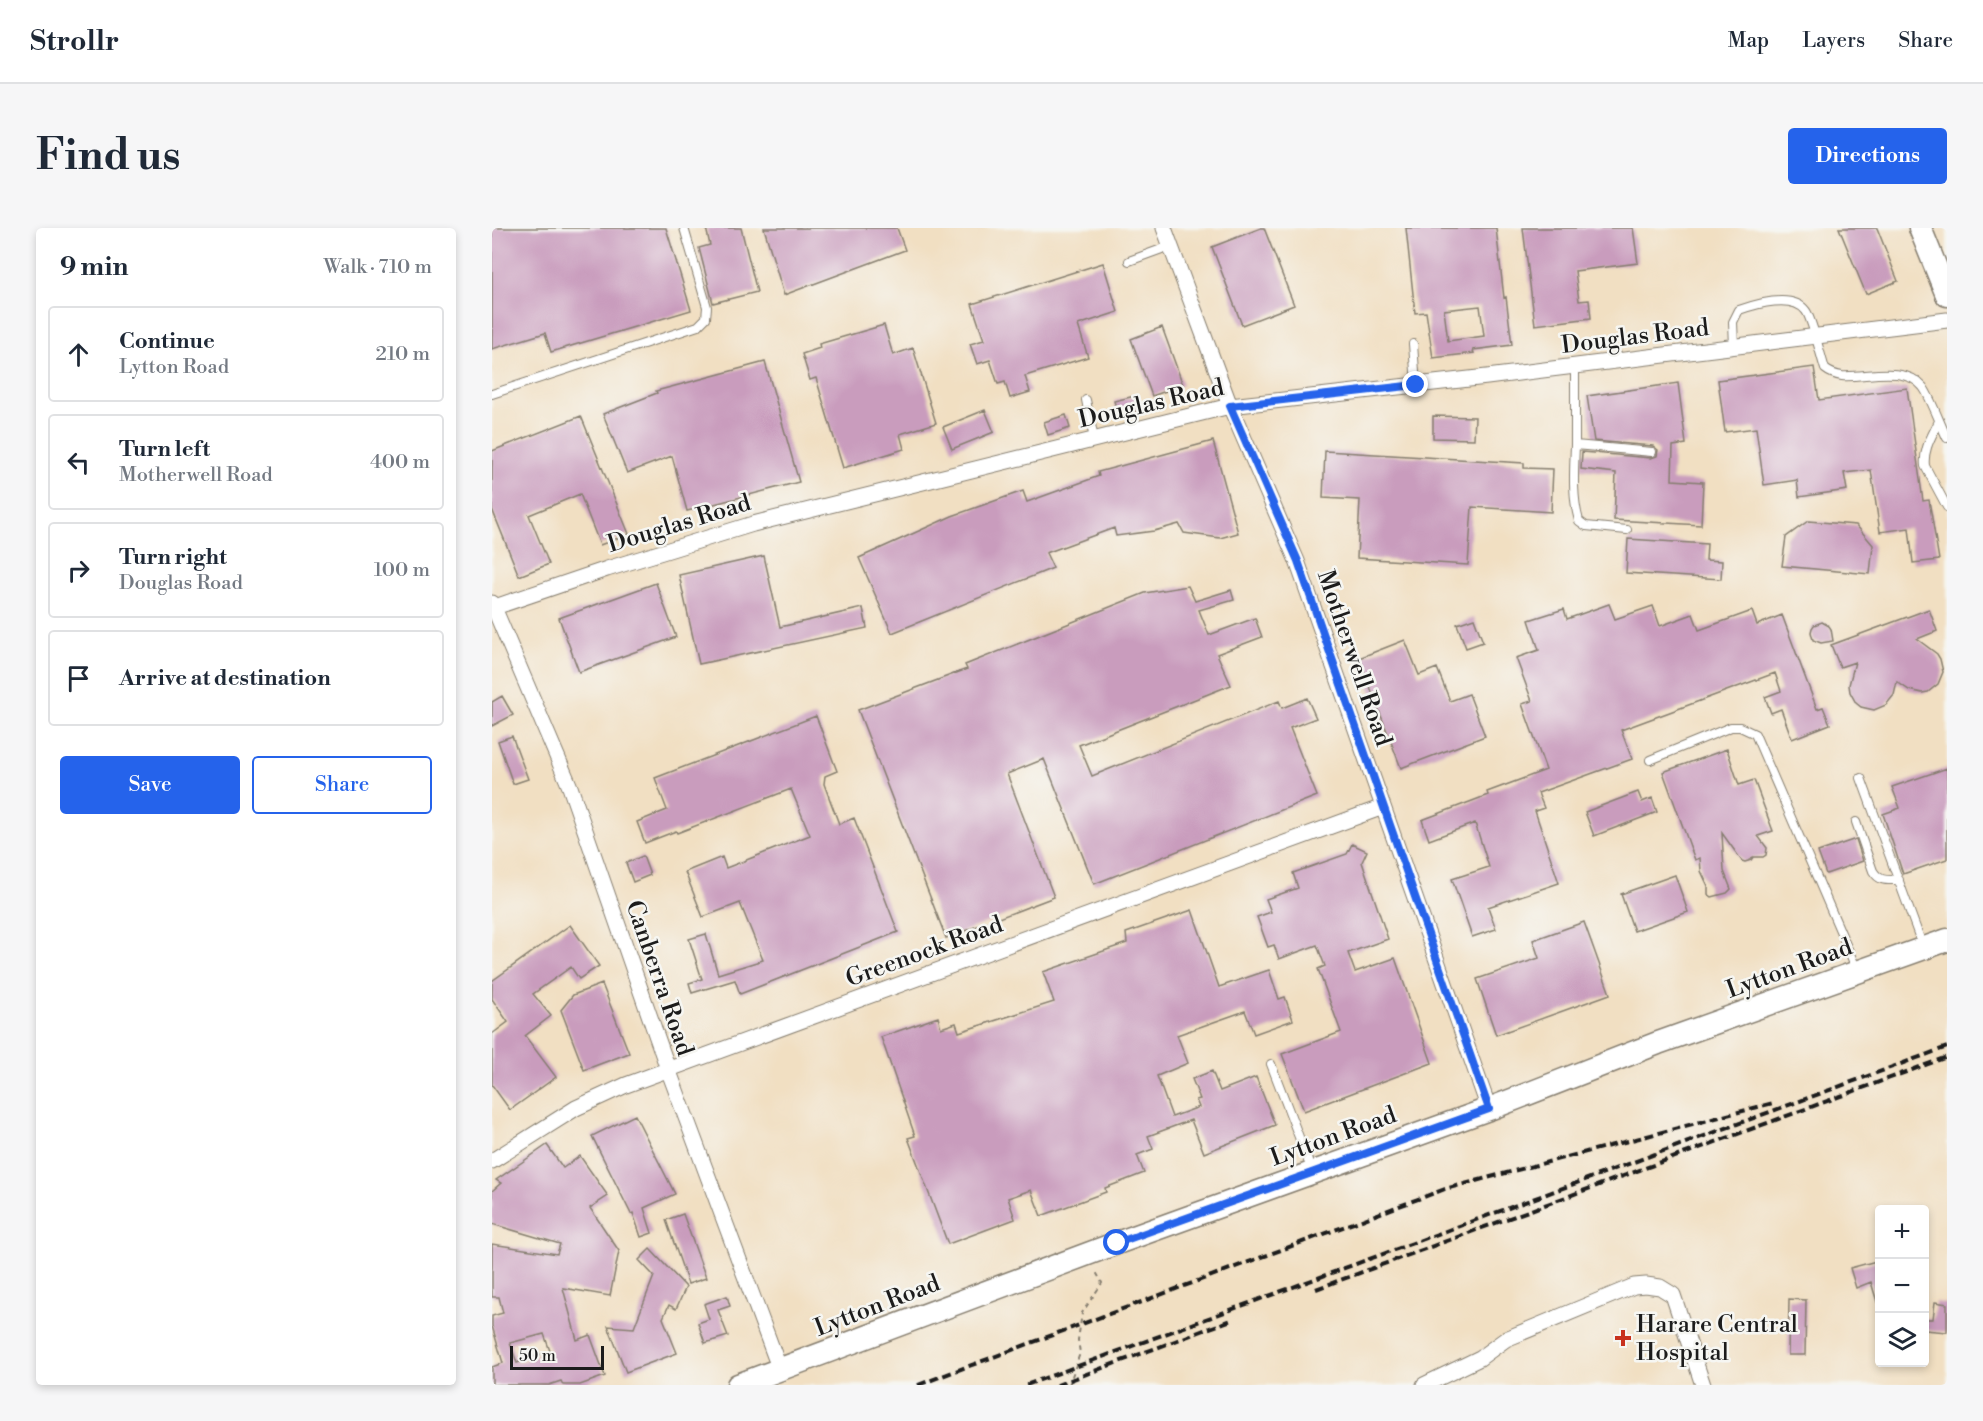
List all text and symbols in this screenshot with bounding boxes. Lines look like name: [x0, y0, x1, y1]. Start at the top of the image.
text: Strollr: [30, 24, 119, 59]
text: Map: [1728, 28, 1769, 54]
text: Layers: [1802, 28, 1865, 54]
text: Share: [1898, 28, 1953, 54]
button: Directions: [1788, 128, 1947, 184]
text: Find us: [36, 130, 180, 183]
text: 9 min: [60, 251, 128, 283]
text: Walk · 710 m: [323, 255, 432, 280]
street label: Douglas Road: [1560, 313, 1711, 361]
text: Continue: [119, 328, 215, 355]
icon: ahead: [62, 338, 95, 371]
text: 210 m: [375, 342, 430, 367]
text: Lytton Road: [119, 355, 229, 380]
route end: [1402, 371, 1428, 397]
street label: Douglas Road: [1075, 373, 1227, 435]
text: Turn left: [119, 436, 210, 463]
icon: left: [62, 446, 95, 479]
text: 400 m: [370, 450, 430, 475]
text: Motherwell Road: [119, 463, 273, 488]
street label: Douglas Road: [604, 488, 755, 560]
text: Turn right: [119, 544, 227, 571]
icon: right: [62, 554, 95, 587]
text: 100 m: [374, 558, 430, 583]
street label: Motherwell Road: [1310, 566, 1398, 751]
text: Douglas Road: [119, 571, 243, 596]
icon: arrive: [62, 662, 95, 695]
text: Arrive at destination: [119, 665, 331, 692]
button: Save: [60, 756, 240, 814]
button: Share: [252, 756, 432, 814]
street label: Canberra Road: [618, 897, 700, 1060]
street label: Greenock Road: [842, 909, 1007, 994]
street label: Lytton Road: [1722, 932, 1857, 1006]
street label: Lytton Road: [1266, 1100, 1401, 1174]
map controls: [1875, 1205, 1929, 1367]
button: +: [1875, 1205, 1929, 1259]
route start: [1103, 1229, 1129, 1255]
button: −: [1875, 1259, 1929, 1313]
street label: Lytton Road: [810, 1268, 945, 1344]
place label: Harare Central Hospital: [1636, 1310, 1798, 1368]
button: layers: [1875, 1313, 1929, 1367]
marker: Harare Central Hospital: [1614, 1329, 1632, 1347]
scale bar: [510, 1343, 604, 1370]
text: 50 m: [519, 1346, 556, 1366]

